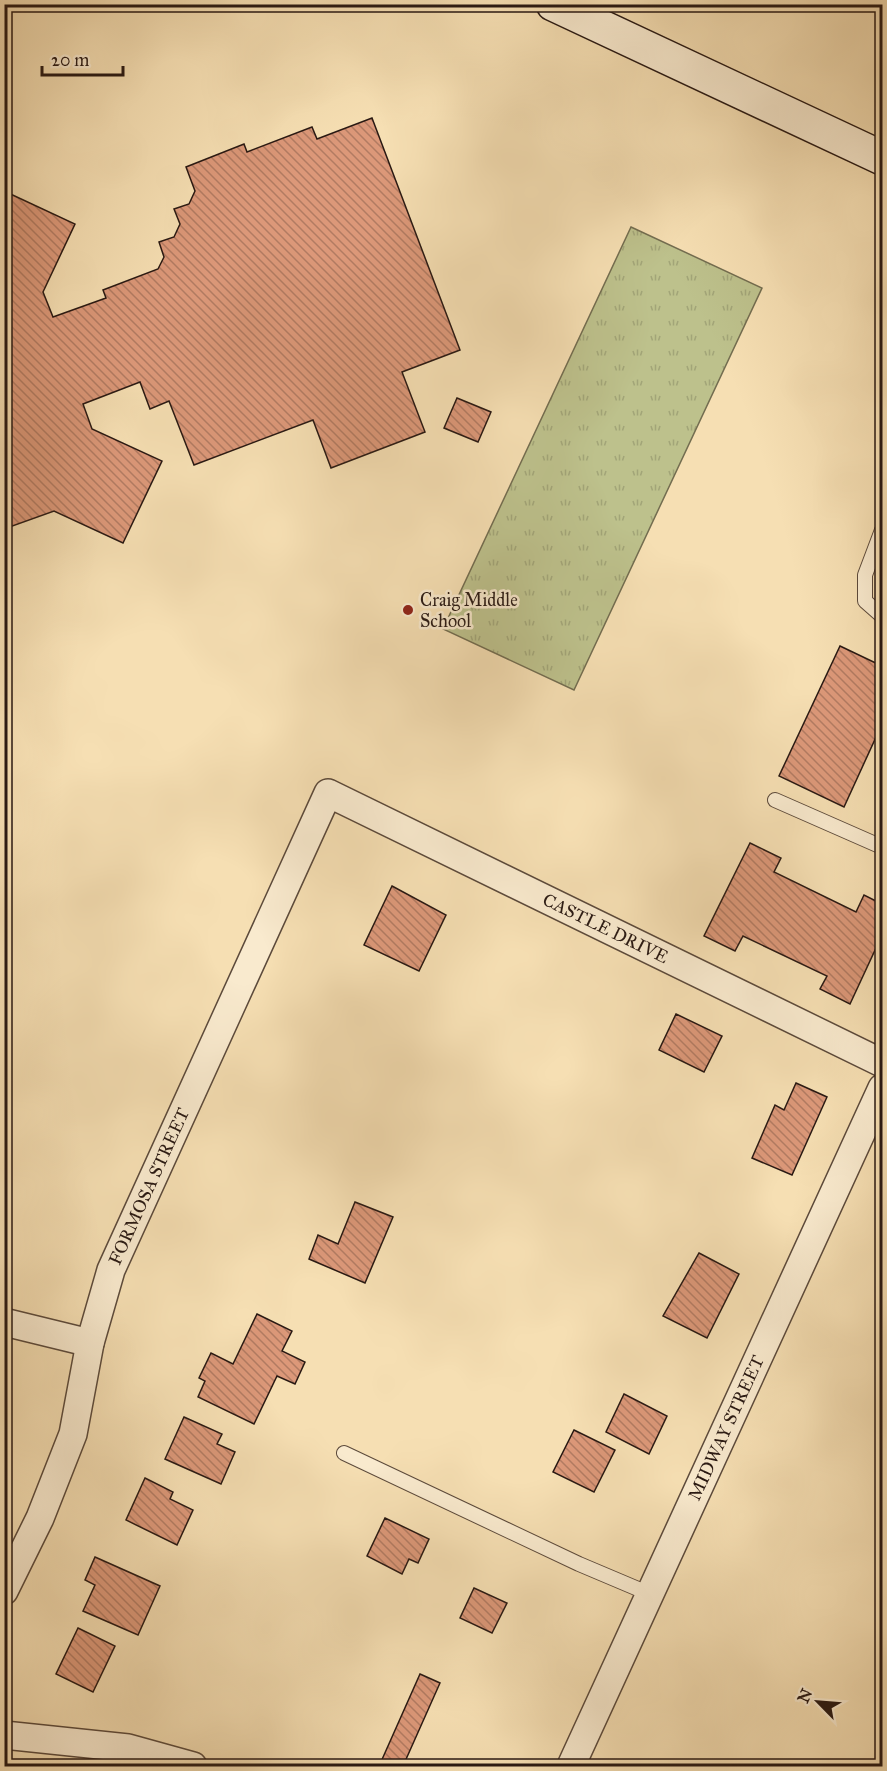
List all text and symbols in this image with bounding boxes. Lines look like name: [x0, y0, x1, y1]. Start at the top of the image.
scale bar: [42, 39, 123, 77]
text: 20 m: [51, 49, 89, 71]
place label: Craig Middle School: [420, 589, 518, 632]
marker: Craig Middle School: [401, 603, 415, 617]
street label: CASTLE DRIVE: [539, 888, 672, 968]
street label: FORMOSA STREET: [104, 1105, 194, 1268]
street label: MIDWAY STREET: [683, 1352, 769, 1504]
north arrow: [788, 1672, 848, 1732]
text: N: [793, 1685, 817, 1706]

